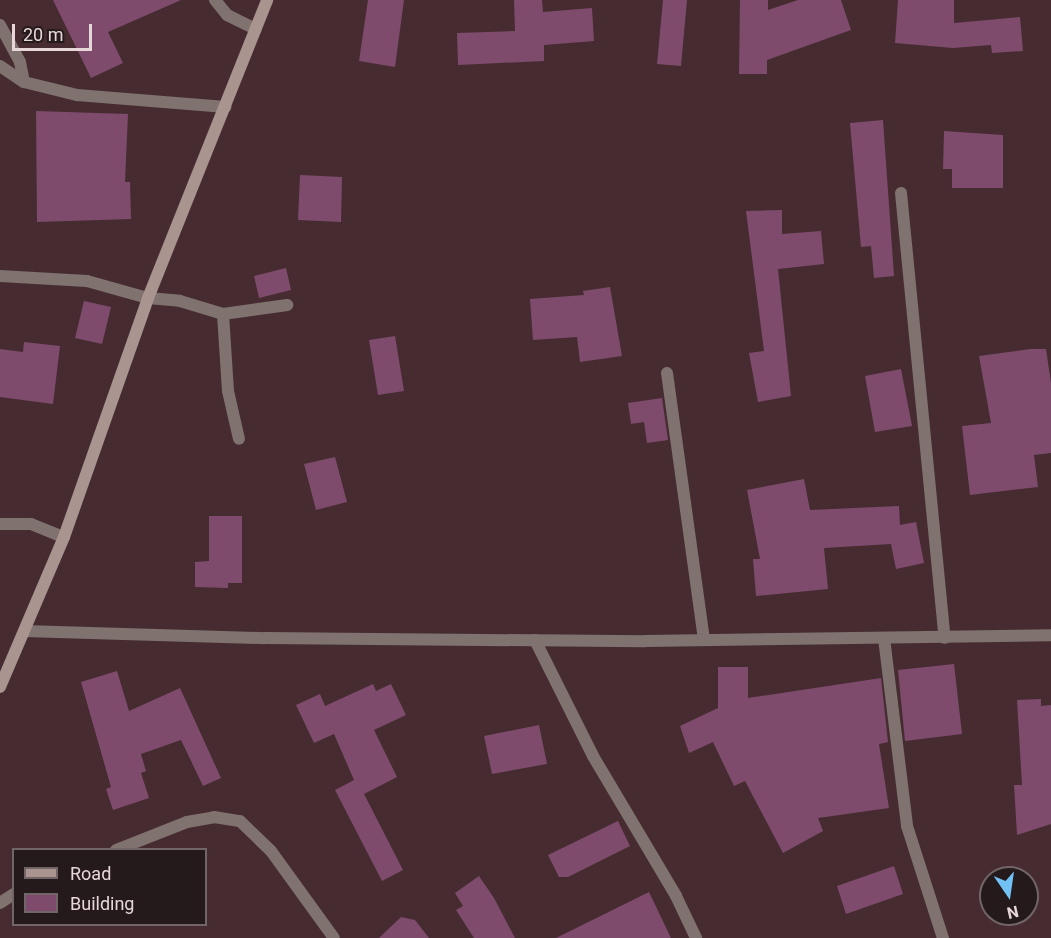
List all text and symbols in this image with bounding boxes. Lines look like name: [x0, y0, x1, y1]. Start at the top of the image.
scale bar: [15, 12, 94, 50]
text: 20 m: [23, 24, 63, 45]
legend: [12, 848, 207, 926]
text: Road: [70, 863, 111, 884]
north arrow: [979, 866, 1039, 926]
text: Building: [70, 893, 134, 914]
text: N: [1005, 902, 1020, 923]

